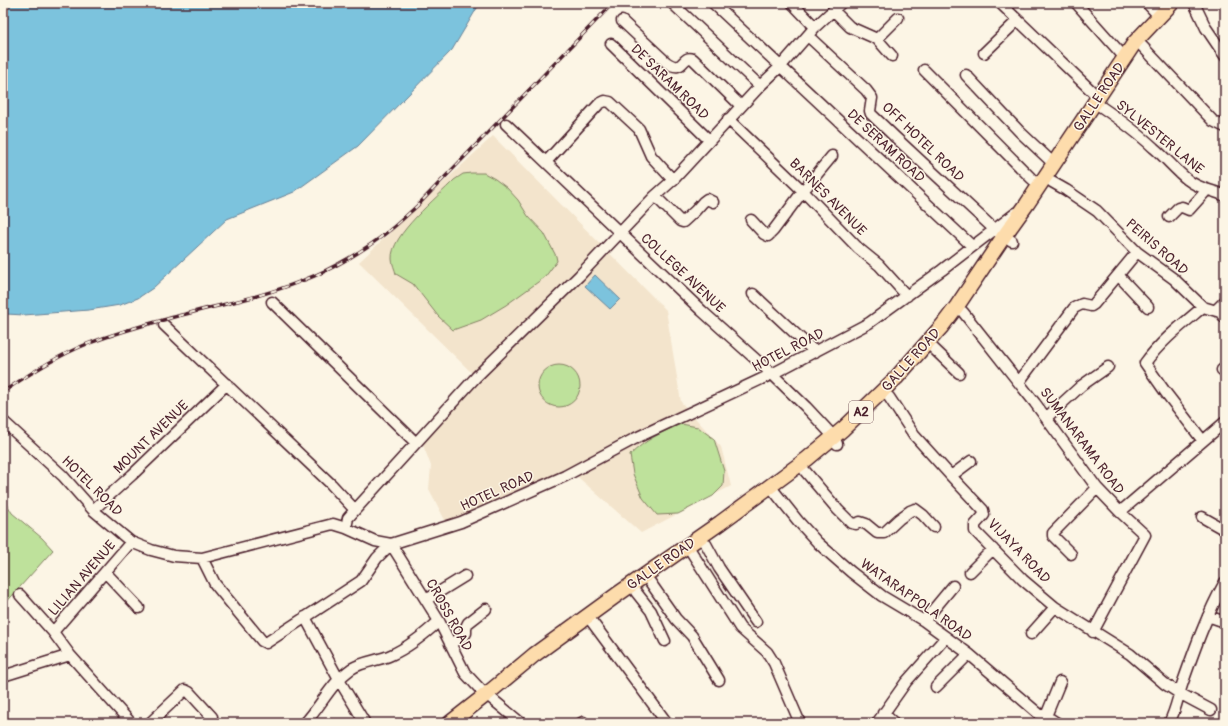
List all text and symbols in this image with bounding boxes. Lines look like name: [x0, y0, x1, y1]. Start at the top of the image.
street label: DE SARAM ROAD: [628, 41, 713, 124]
street label: GALLE ROAD: [1070, 59, 1128, 135]
street label: SYLVESTER LANE: [1113, 96, 1207, 178]
street label: OFF HOTEL ROAD: [878, 99, 968, 186]
street label: DE SERAM ROAD: [844, 106, 928, 186]
street label: BARNES AVENUE: [786, 155, 870, 239]
street label: PEIRIS ROAD: [1122, 215, 1192, 279]
street label: COLLEGE AVENUE: [637, 230, 729, 316]
street label: HOTEL ROAD: [749, 324, 827, 375]
street label: GALLE ROAD: [878, 325, 944, 395]
street label: SUMANARAMA ROAD: [1036, 384, 1128, 498]
street label: MOUNT AVENUE: [110, 397, 192, 477]
road number: A2: [849, 401, 873, 423]
street label: HOTEL ROAD: [58, 452, 126, 520]
street label: HOTEL ROAD: [458, 467, 537, 515]
street label: VIJAYA ROAD: [984, 515, 1054, 587]
street label: GALLE ROAD: [624, 534, 699, 594]
street label: LILIAN AVENUE: [45, 537, 119, 619]
street label: WATARAPPOLA ROAD: [857, 555, 975, 645]
street label: CROSS ROAD: [422, 576, 476, 654]

